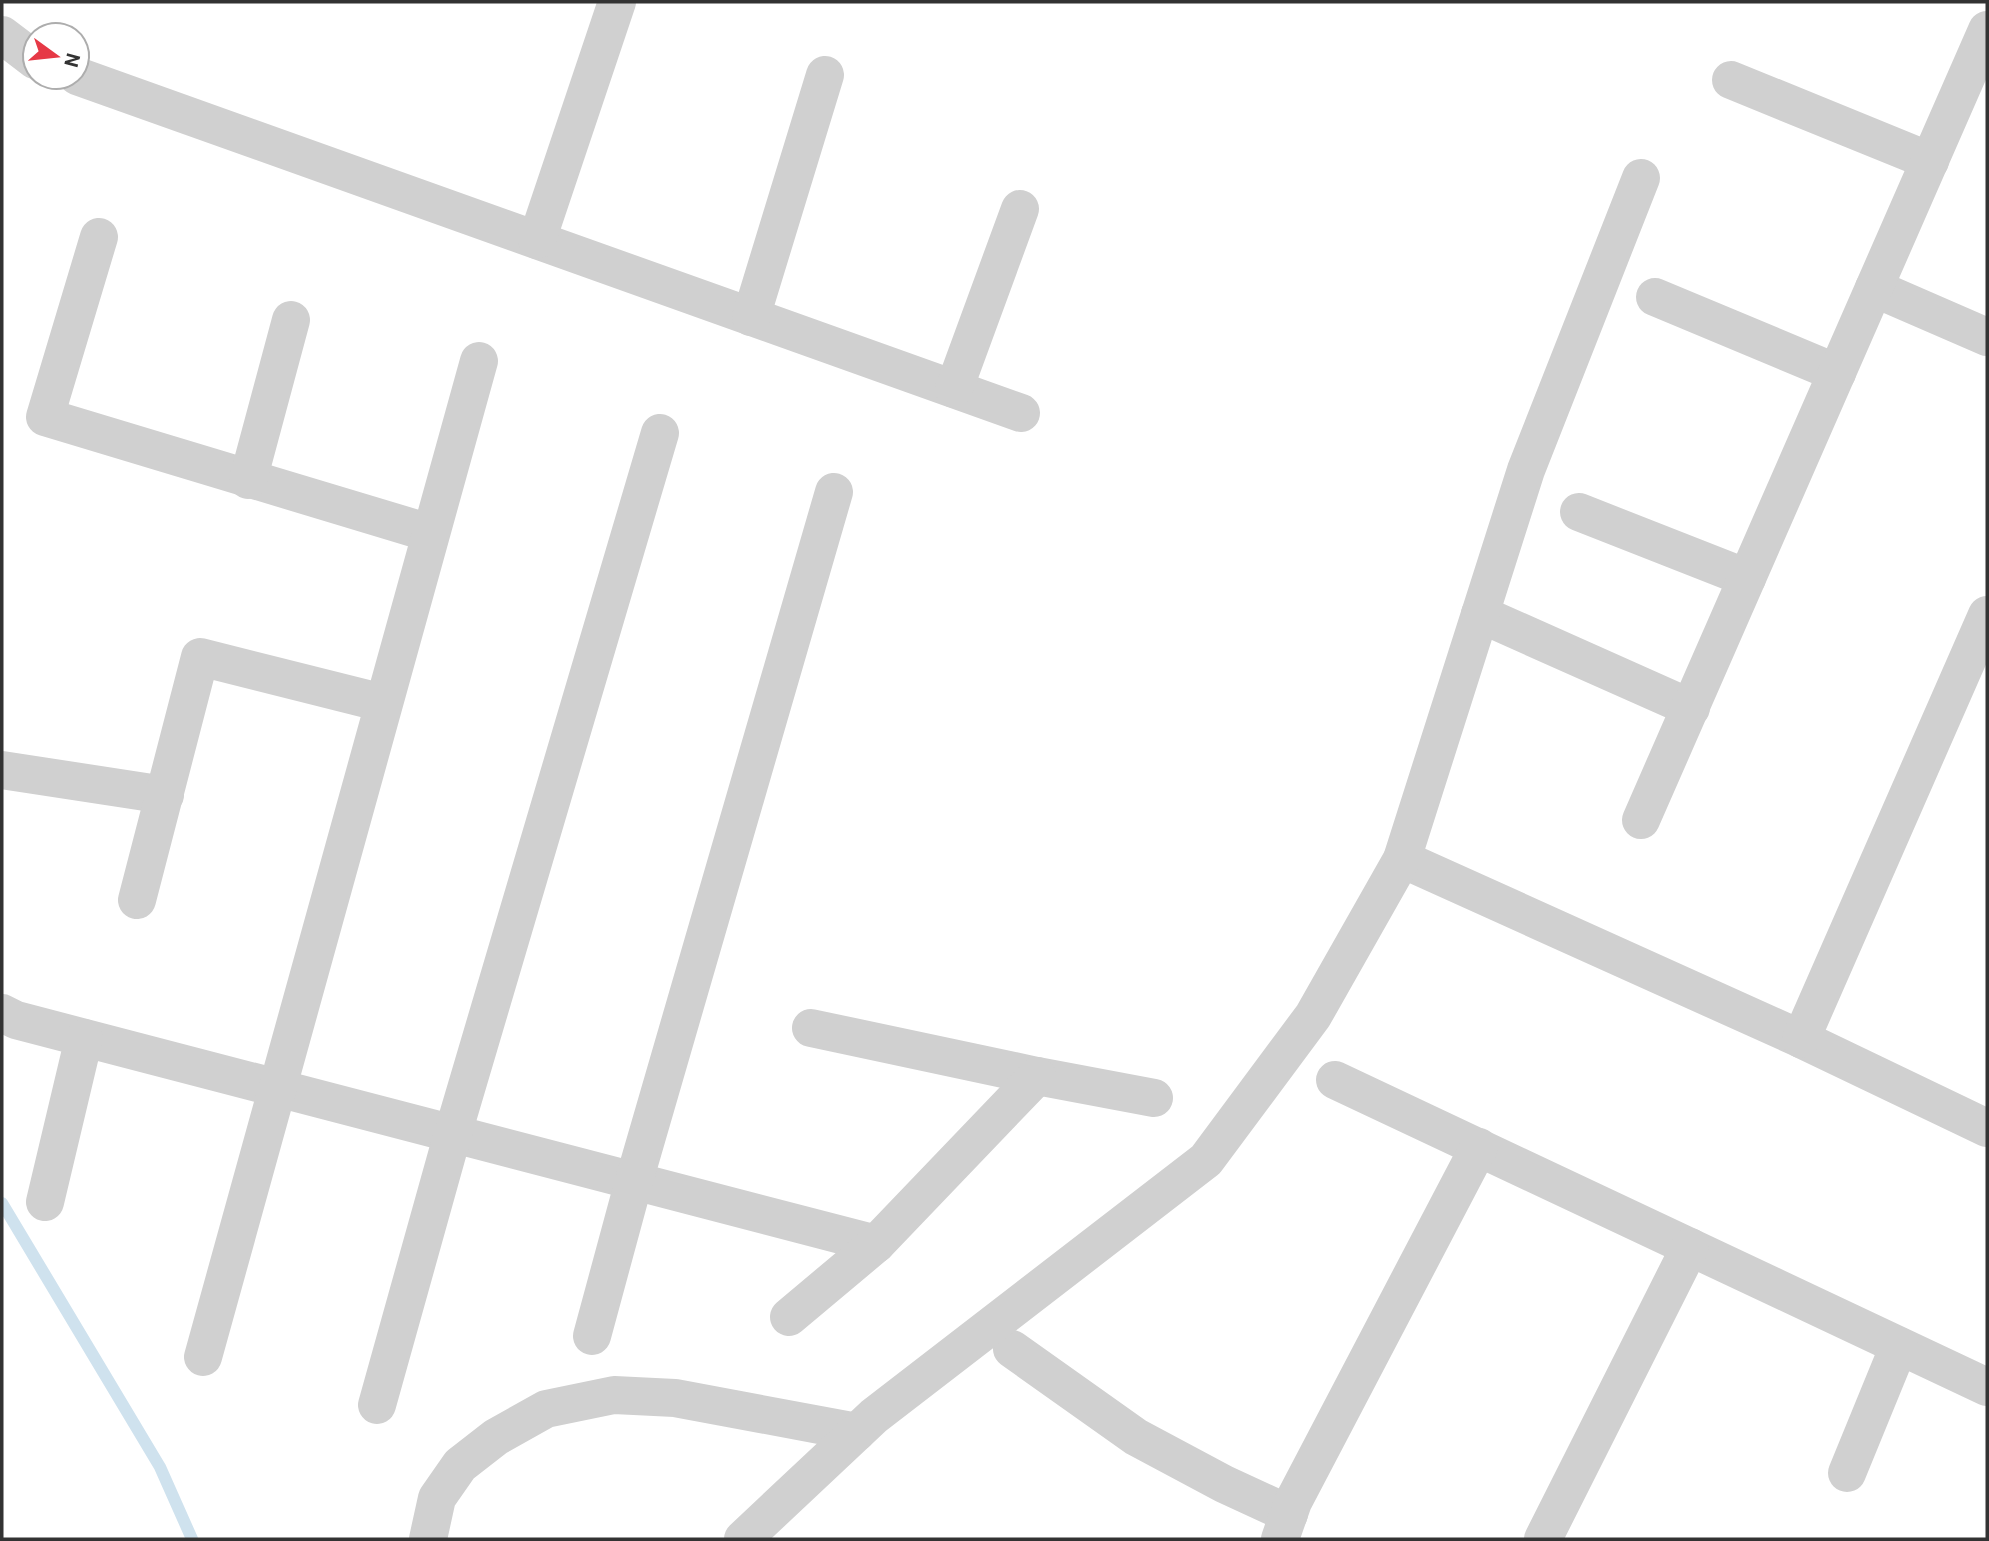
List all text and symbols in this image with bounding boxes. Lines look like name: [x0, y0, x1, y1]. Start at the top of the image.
north arrow: [21, 21, 91, 91]
text: N: [59, 51, 85, 70]

